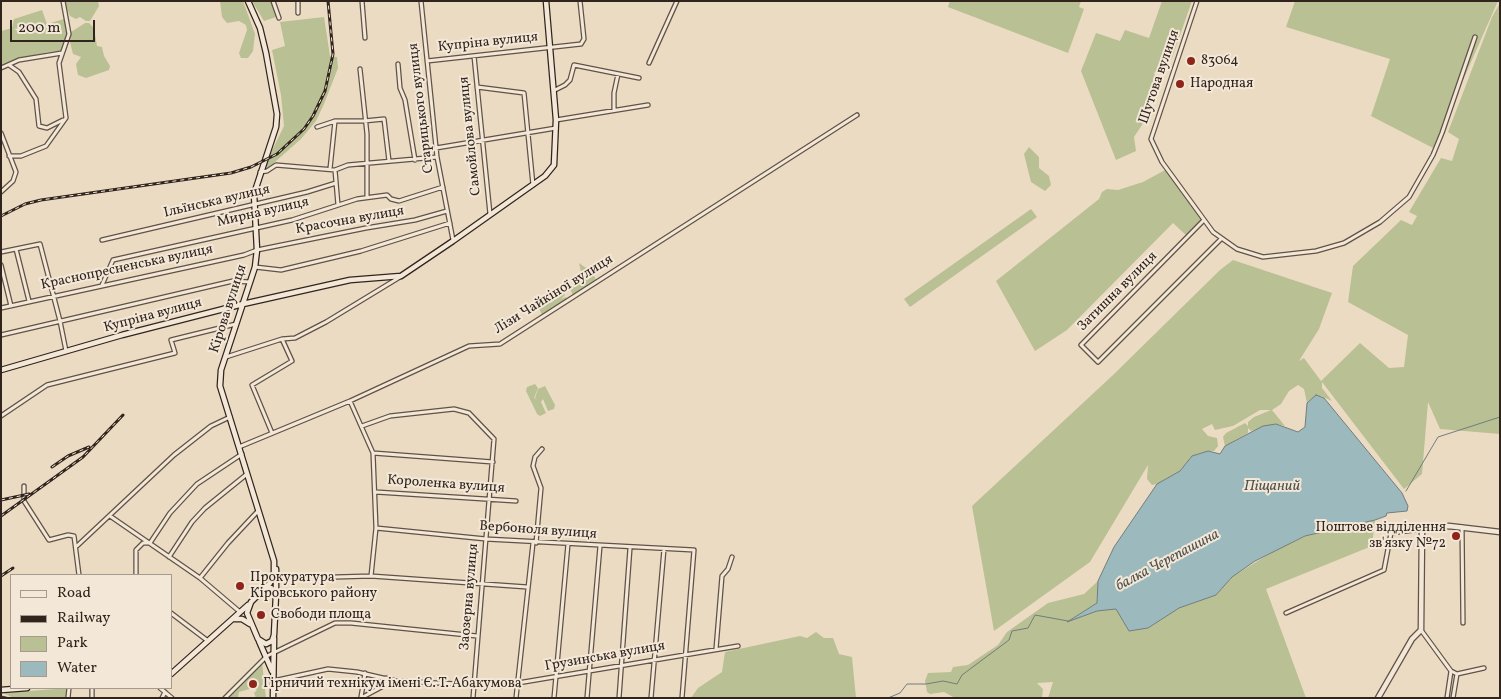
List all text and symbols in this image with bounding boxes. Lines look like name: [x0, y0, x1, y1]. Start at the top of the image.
scale bar: [12, 10, 98, 42]
text: 200 m: [18, 18, 61, 39]
street label: Шутова вулиця: [1136, 28, 1184, 126]
street label: Купріна вулиця: [437, 29, 539, 57]
street label: Старицького вулиця: [406, 42, 438, 174]
place label: 83064: [1201, 53, 1239, 69]
marker: 83064: [1185, 55, 1197, 67]
street label: Самойлова вулиця: [456, 76, 486, 196]
place label: Народная: [1190, 76, 1253, 92]
marker: Народная: [1174, 78, 1186, 90]
street label: Ільїнська вулиця: [162, 182, 272, 222]
street label: Мирна вулиця: [215, 194, 311, 232]
street label: Красочна вулиця: [294, 203, 406, 239]
street label: Краснопресненська вулиця: [39, 242, 215, 294]
street label: Затишна вулиця: [1075, 249, 1161, 335]
street label: Лізи Чайкіної вулиця: [492, 252, 616, 338]
street label: Кірова вулиця: [207, 263, 251, 355]
street label: Купріна вулиця: [102, 295, 204, 337]
street label: Короленка вулиця: [387, 473, 505, 497]
water label: Піщаний: [1244, 478, 1300, 496]
street label: Вербоноля вулиця: [479, 519, 597, 543]
place label: Поштове відділення зв'язку №72: [1316, 520, 1446, 552]
water label: балка Черепашина: [1113, 526, 1223, 596]
marker: Поштове відділення зв'язку №72: [1450, 530, 1462, 542]
street label: Заозерна вулиця: [457, 543, 483, 651]
place label: Прокуратура Кіровського району: [250, 570, 377, 602]
legend: [10, 574, 172, 689]
marker: Прокуратура Кіровського району: [234, 580, 246, 592]
text: Road: [57, 583, 91, 604]
place label: Свободи площа: [271, 607, 371, 623]
text: Railway: [57, 608, 110, 629]
marker: Свободи площа: [255, 609, 267, 621]
text: Park: [57, 633, 88, 654]
street label: Грузинська вулиця: [543, 638, 667, 676]
text: Water: [57, 658, 97, 679]
place label: Гірничий технікум імені Є. Т. Абакумова: [263, 676, 522, 692]
marker: Гірничий технікум імені Є. Т. Абакумова: [247, 678, 259, 690]

